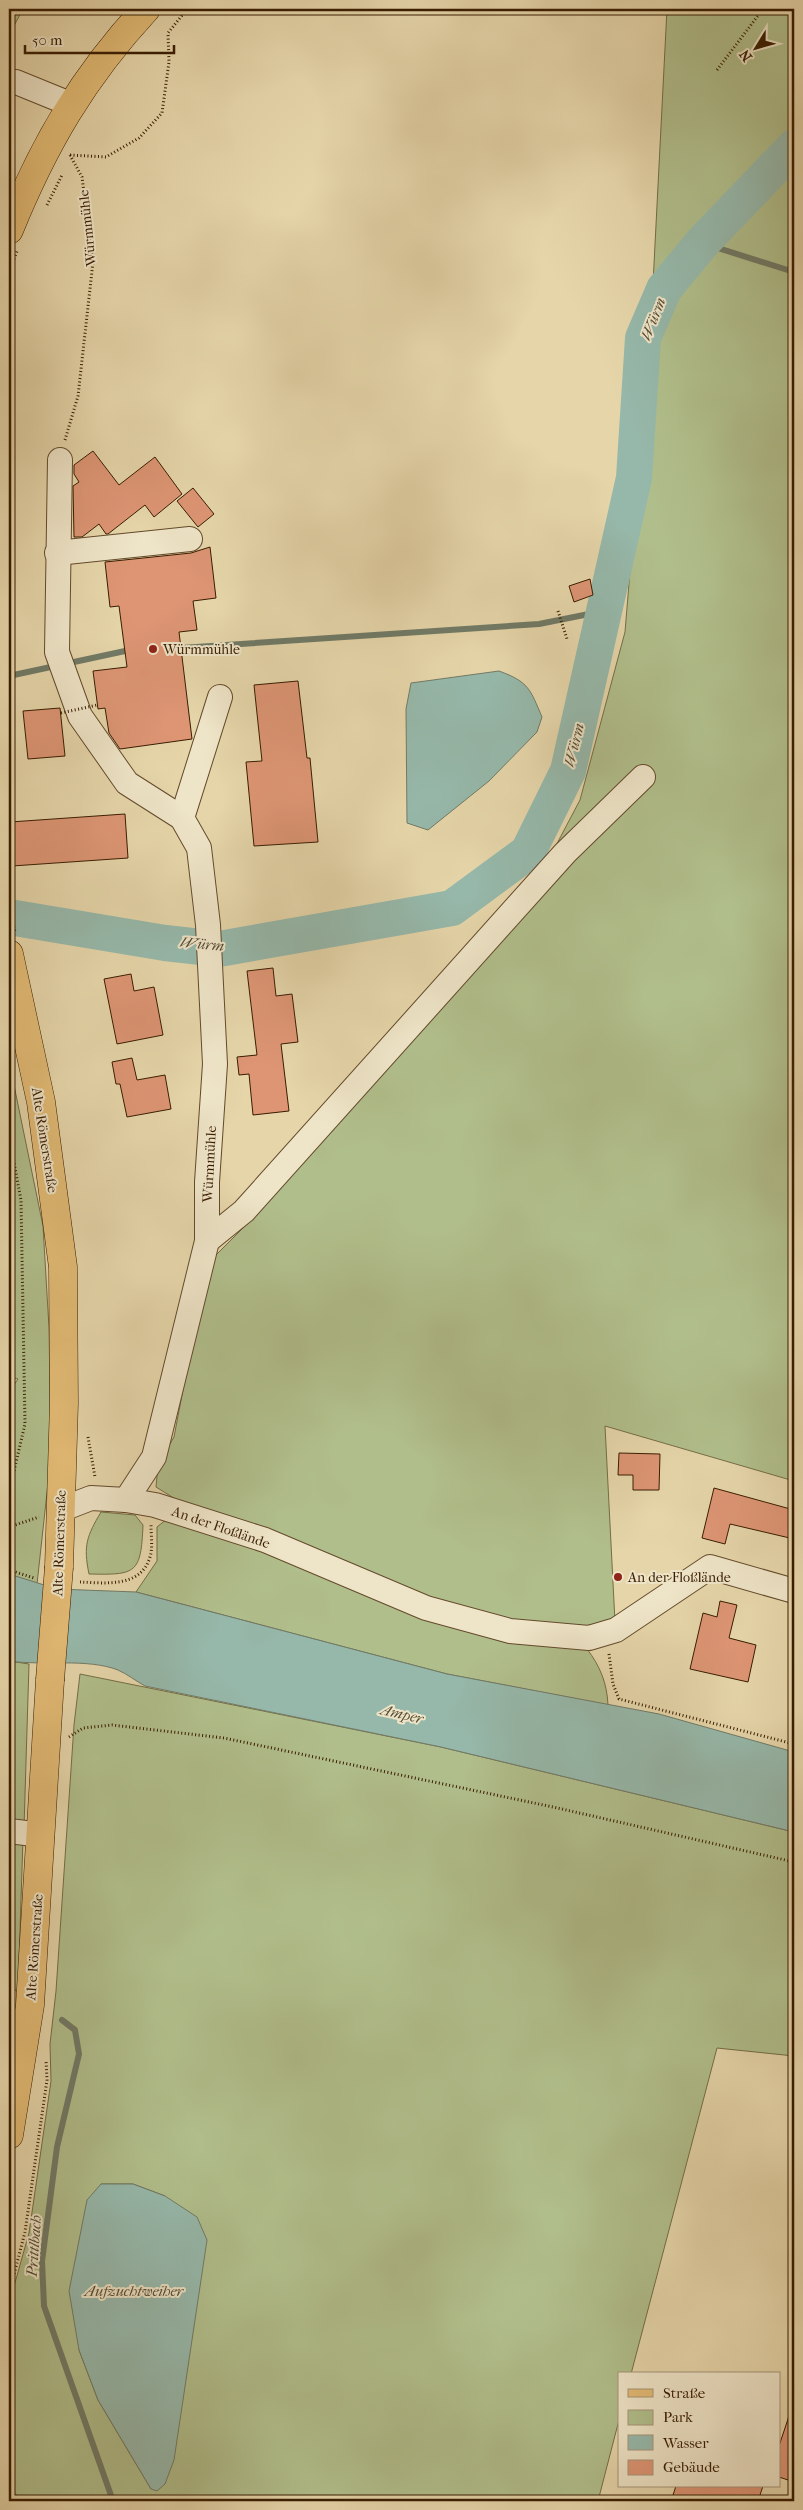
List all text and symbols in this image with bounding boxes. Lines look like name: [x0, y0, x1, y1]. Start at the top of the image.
scale bar: [25, 22, 174, 54]
north arrow: [730, 22, 780, 72]
text: 50 m: [32, 31, 63, 49]
text: N: [736, 46, 756, 65]
street label: Würmmühle: [75, 189, 100, 268]
water label: Würm: [637, 295, 669, 343]
place label: Würmmühle: [162, 641, 240, 658]
marker: Würmmühle: [147, 643, 159, 655]
water label: Würm: [560, 721, 588, 769]
water label: Würm: [179, 933, 225, 955]
street label: Alte Römerstraße: [28, 1085, 61, 1194]
street label: Würmmühle: [199, 1125, 220, 1204]
street label: Alte Römerstraße: [49, 1489, 70, 1598]
street label: An der Floßlände: [169, 1502, 272, 1552]
place label: An der Floßlände: [627, 1569, 731, 1586]
marker: An der Floßlände: [612, 1571, 624, 1583]
water label: Amper: [377, 1700, 426, 1728]
street label: Alte Römerstraße: [22, 1893, 47, 2002]
water label: Prittlbach: [23, 2214, 45, 2278]
water label: Aufzuchtweiher: [83, 2282, 185, 2300]
legend: [618, 2372, 780, 2488]
text: Straße: [663, 2384, 706, 2402]
text: Park: [663, 2408, 693, 2426]
text: Wasser: [662, 2434, 709, 2452]
text: Gebäude: [663, 2458, 720, 2476]

